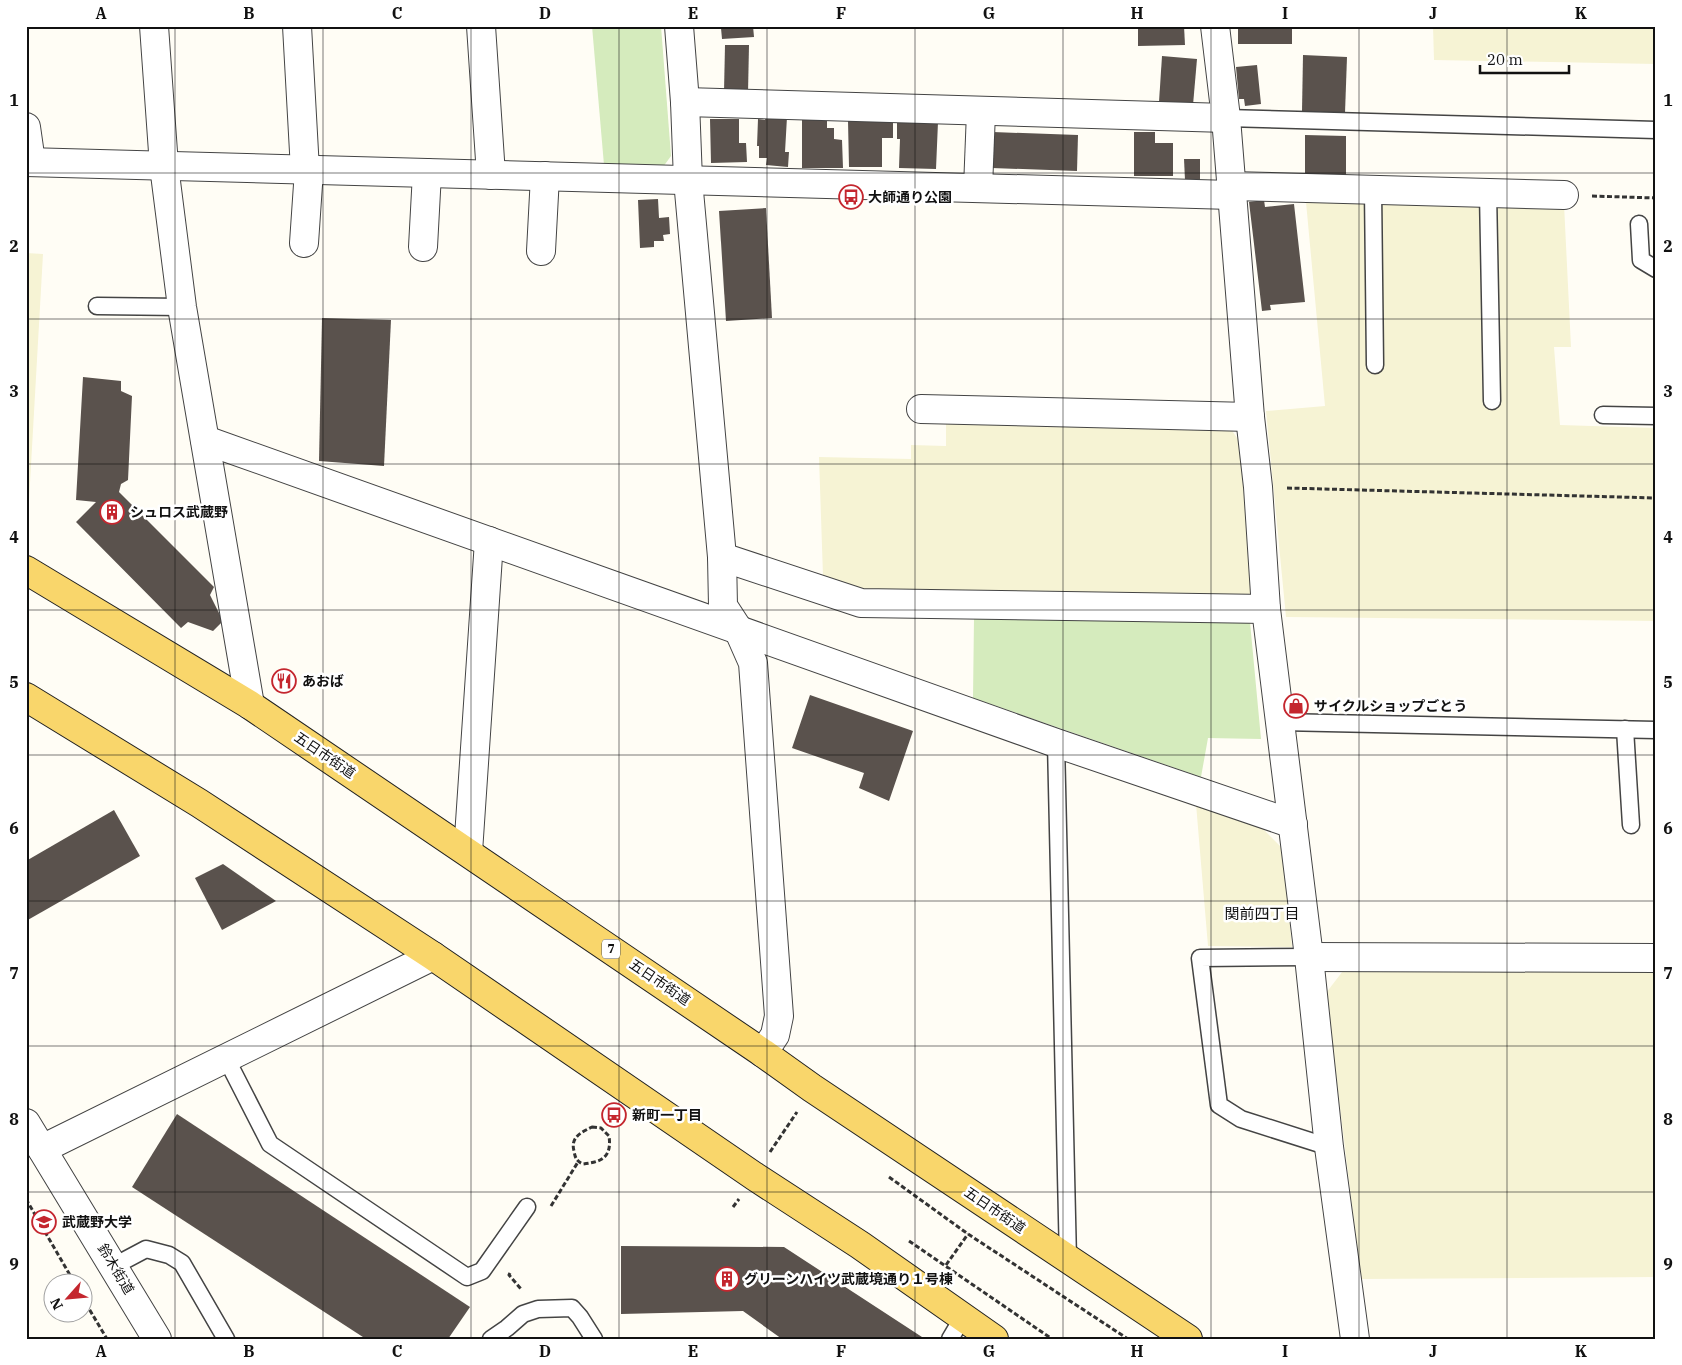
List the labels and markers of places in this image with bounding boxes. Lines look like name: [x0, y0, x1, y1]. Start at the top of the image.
bus stop icon: 大師通り公園: [838, 184, 864, 210]
place label: 大師通り公園: [868, 188, 952, 206]
building icon: シュロス武蔵野: [99, 499, 125, 525]
place label: シュロス武蔵野: [130, 503, 228, 521]
restaurant icon: あおば: [271, 668, 297, 694]
place label: あおば: [302, 672, 344, 690]
shop icon: サイクルショップごとう: [1283, 693, 1309, 719]
place label: サイクルショップごとう: [1314, 697, 1467, 715]
bus stop icon: 新町一丁目: [601, 1102, 627, 1128]
place label: 新町一丁目: [632, 1106, 702, 1124]
school or university icon: 武蔵野大学: [31, 1209, 57, 1235]
place label: 武蔵野大学: [62, 1213, 132, 1231]
building icon: グリーンハイツ武蔵境通り１号棟: [714, 1266, 740, 1292]
place label: グリーンハイツ武蔵境通り１号棟: [744, 1270, 953, 1288]

